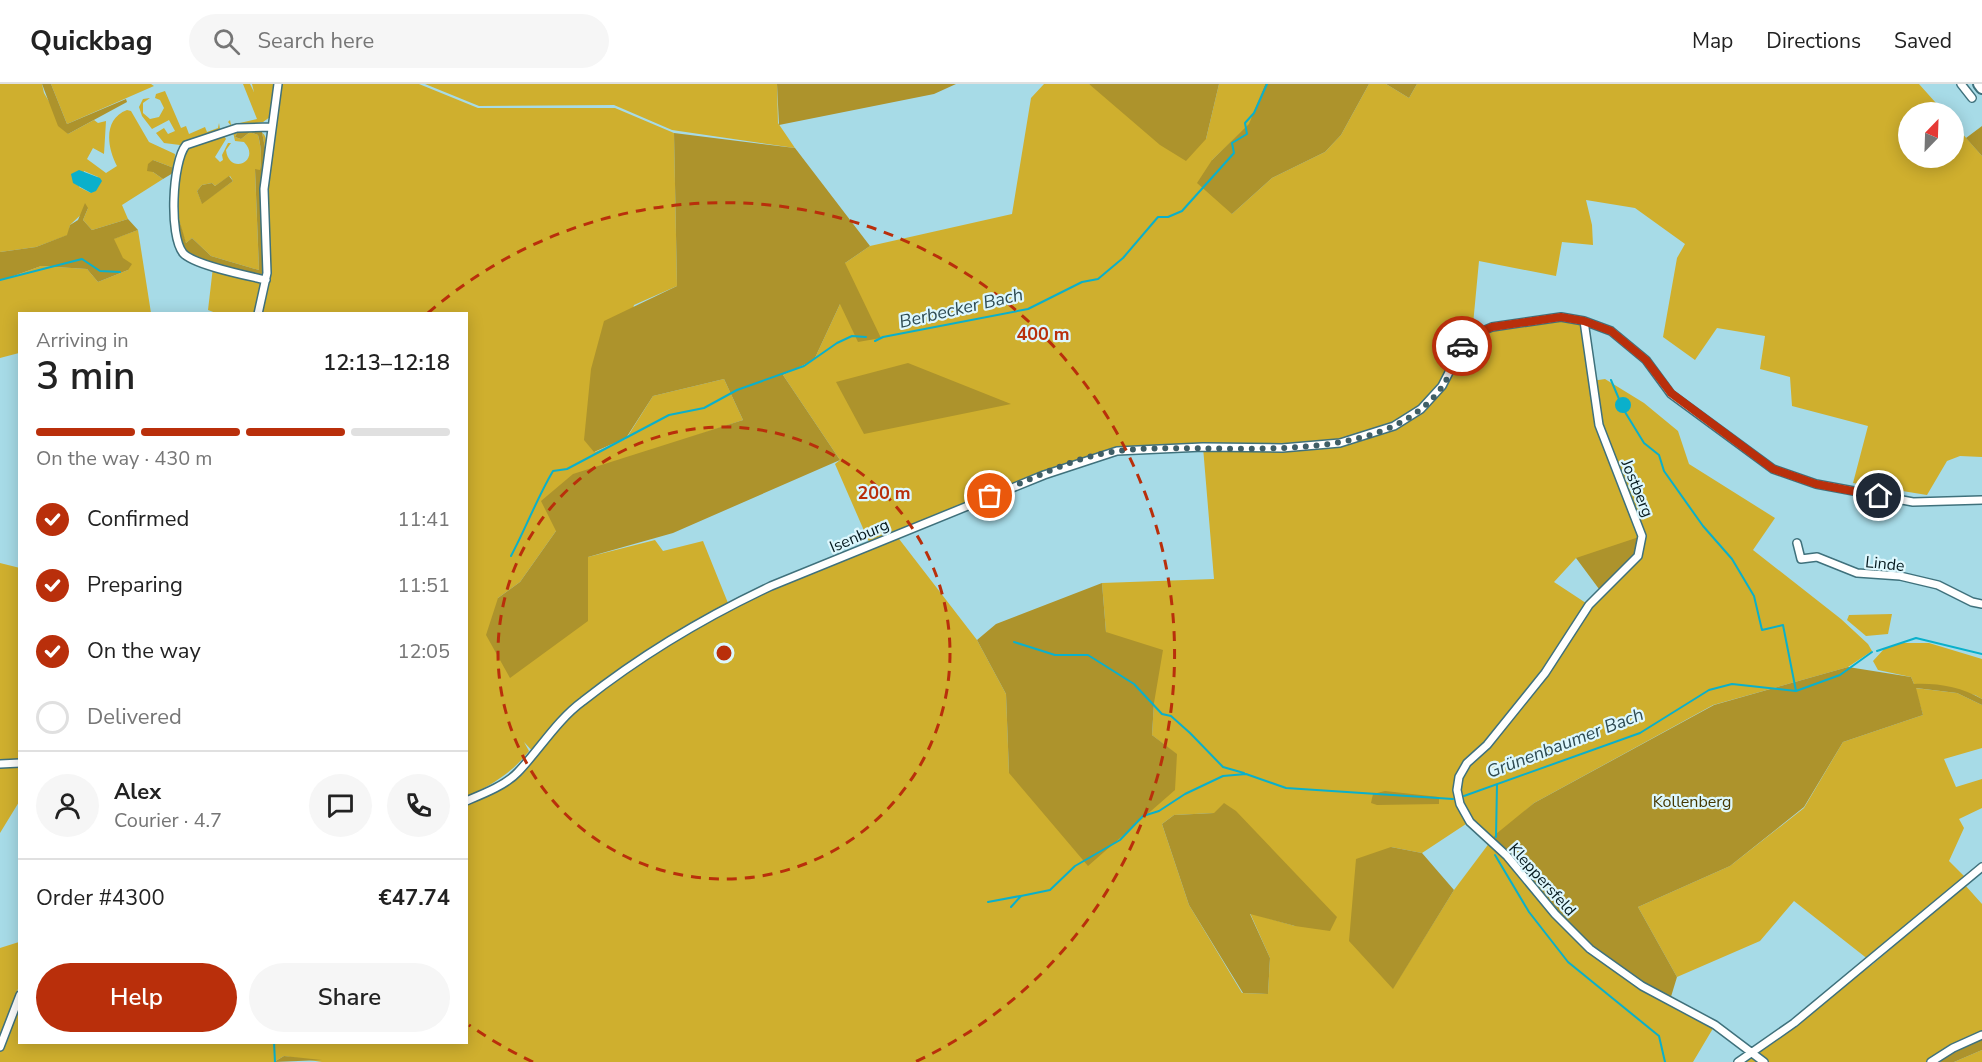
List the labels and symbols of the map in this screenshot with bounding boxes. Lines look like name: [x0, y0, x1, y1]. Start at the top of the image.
north arrow: [1898, 102, 1964, 168]
water label: Berbecker Bach: [897, 282, 1025, 334]
courier: [1432, 316, 1492, 376]
text: 400 m: [1016, 322, 1070, 346]
street label: Jostberg: [1615, 455, 1659, 520]
pin: [964, 470, 1015, 521]
pin: [1853, 470, 1904, 521]
text: 200 m: [857, 481, 911, 505]
street label: Isenburg: [826, 514, 893, 558]
street label: Linde: [1864, 551, 1906, 577]
centre of rings: [714, 643, 734, 663]
water label: Grünenbaumer Bach: [1483, 702, 1647, 784]
park label: Kollenberg: [1653, 791, 1731, 813]
street label: Kleppersfeld: [1504, 838, 1581, 921]

